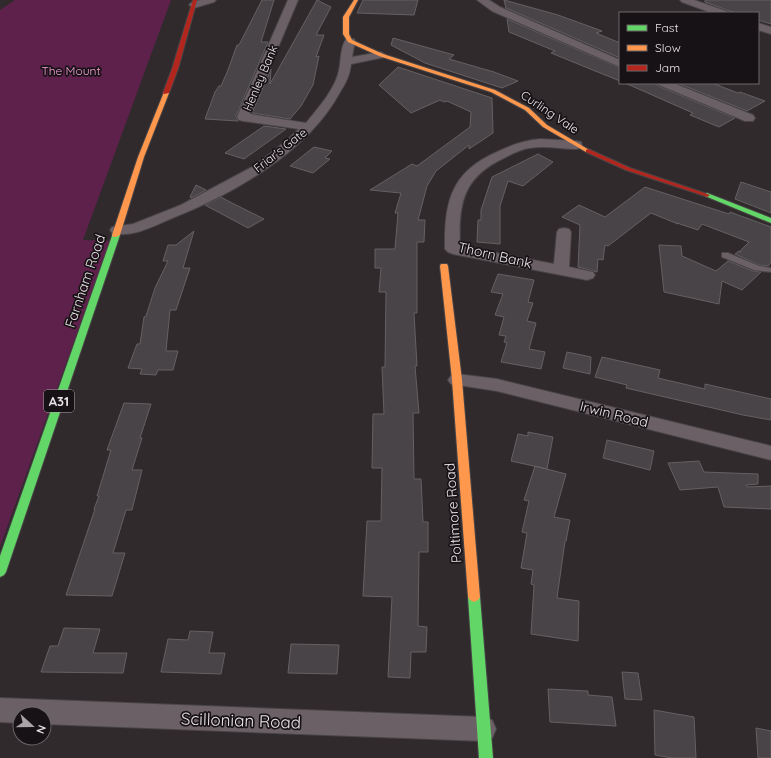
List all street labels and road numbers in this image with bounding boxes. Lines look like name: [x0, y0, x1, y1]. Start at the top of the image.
street label: Henley Bank: [239, 43, 281, 113]
street label: Curling Vale: [518, 87, 582, 137]
street label: Friar's Gate: [250, 124, 310, 175]
street label: Farnham Road: [61, 232, 109, 330]
street label: Thorn Bank: [456, 238, 534, 272]
road number: A31: [44, 390, 74, 412]
street label: Irwin Road: [578, 397, 650, 431]
street label: Poltimore Road: [441, 462, 465, 564]
street label: Scillonian Road: [181, 707, 301, 733]

